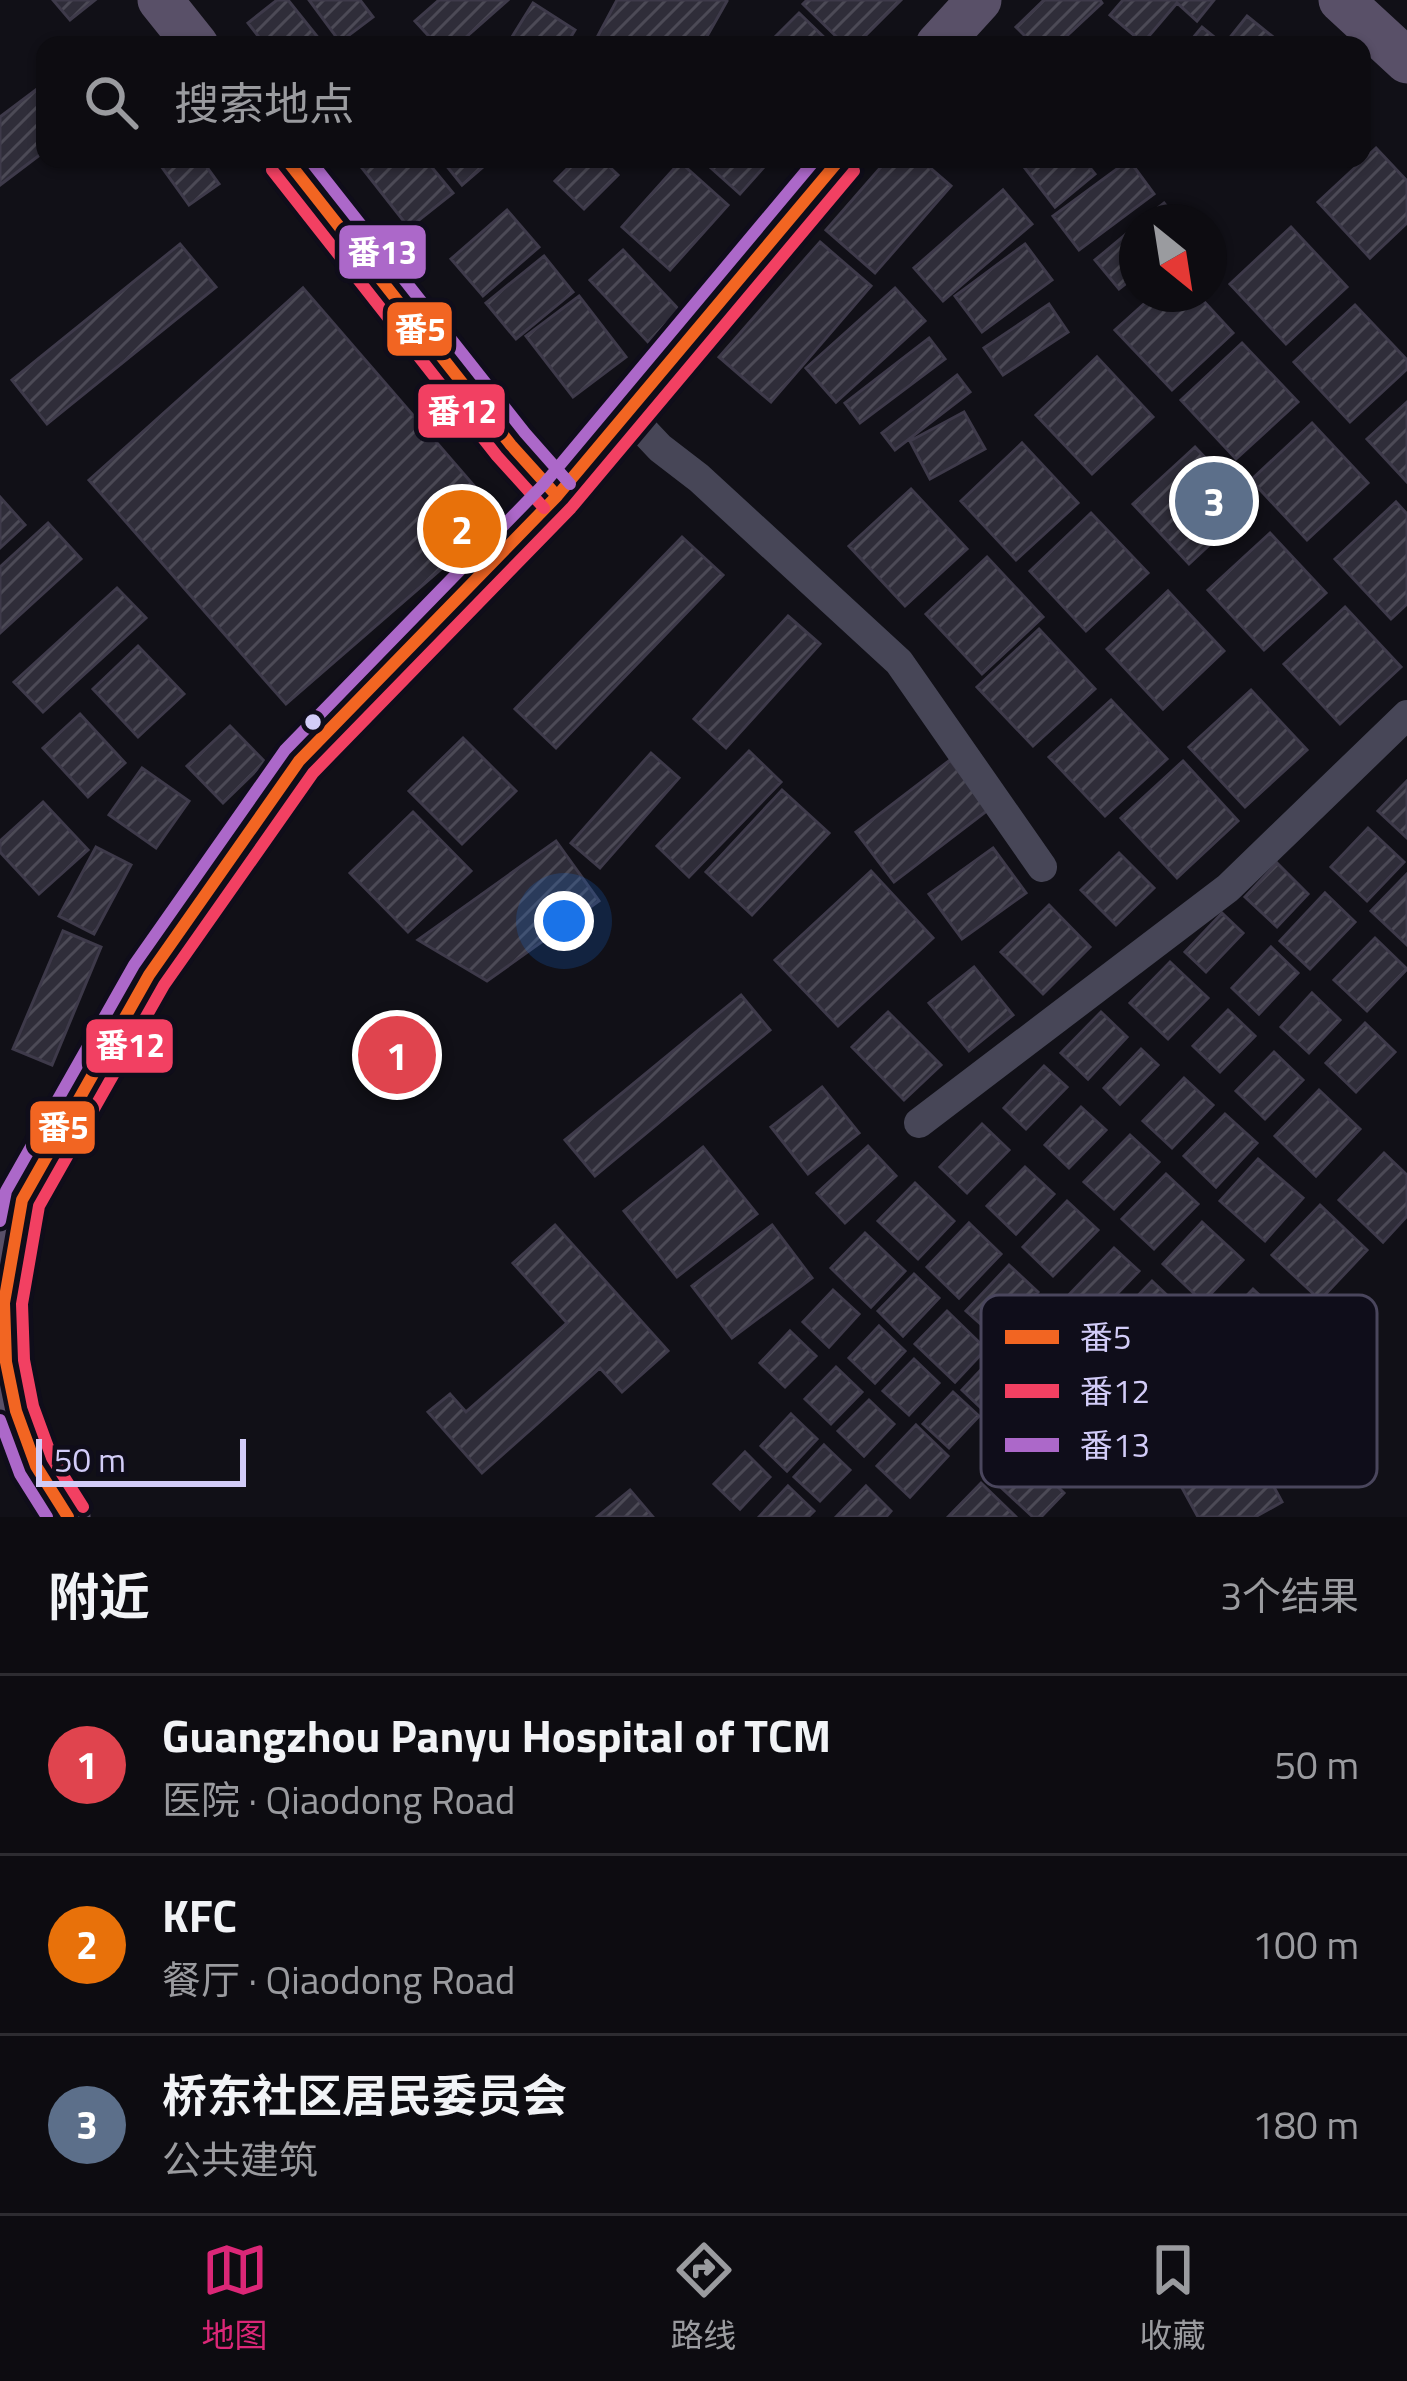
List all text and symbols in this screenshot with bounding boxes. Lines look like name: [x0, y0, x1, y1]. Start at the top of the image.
search box: [36, 36, 1371, 168]
icon: search: [78, 69, 144, 135]
text: 搜索地点: [174, 69, 354, 137]
north arrow: [1119, 204, 1227, 312]
line badge: 番13: [337, 223, 428, 281]
text: 番13: [347, 227, 417, 277]
line badge: 番5: [385, 300, 454, 358]
text: 番5: [394, 304, 446, 354]
line badge: 番12: [416, 382, 507, 440]
text: 番12: [427, 386, 497, 436]
pin: 3: [1175, 456, 1253, 546]
pin: 2: [423, 484, 501, 574]
unlabelled marker: [302, 711, 324, 733]
your location: [534, 891, 594, 951]
pin: 1: [358, 1010, 436, 1100]
line badge: 番12: [84, 1017, 175, 1075]
text: 番12: [95, 1020, 165, 1070]
line badge: 番5: [28, 1099, 97, 1156]
text: 番5: [37, 1102, 89, 1152]
legend: [981, 1295, 1377, 1487]
text: 番5: [1080, 1312, 1131, 1362]
text: 番12: [1080, 1366, 1150, 1416]
text: 番13: [1080, 1420, 1150, 1470]
scale bar: [36, 1433, 246, 1486]
text: 50 m: [54, 1435, 126, 1485]
text: 附近: [48, 1557, 150, 1635]
text: 3个结果: [1220, 1566, 1359, 1625]
text: Guangzhou Panyu Hospital of TCM: [162, 1701, 831, 1769]
text: 1: [76, 1735, 98, 1794]
text: 50 m: [1274, 1735, 1359, 1794]
text: 医院 · Qiaodong Road: [162, 1770, 515, 1829]
text: KFC: [162, 1881, 237, 1949]
text: 2: [76, 1915, 98, 1974]
text: 100 m: [1252, 1915, 1359, 1974]
text: 餐厅 · Qiaodong Road: [162, 1950, 515, 2009]
text: 桥东社区居民委员会: [162, 2061, 567, 2129]
text: 3: [76, 2095, 98, 2154]
text: 180 m: [1252, 2095, 1359, 2154]
text: 公共建筑: [162, 2130, 318, 2189]
tab: 地图: [202, 2237, 268, 2360]
tab: 路线: [671, 2237, 737, 2360]
tab: 收藏: [1140, 2237, 1206, 2360]

